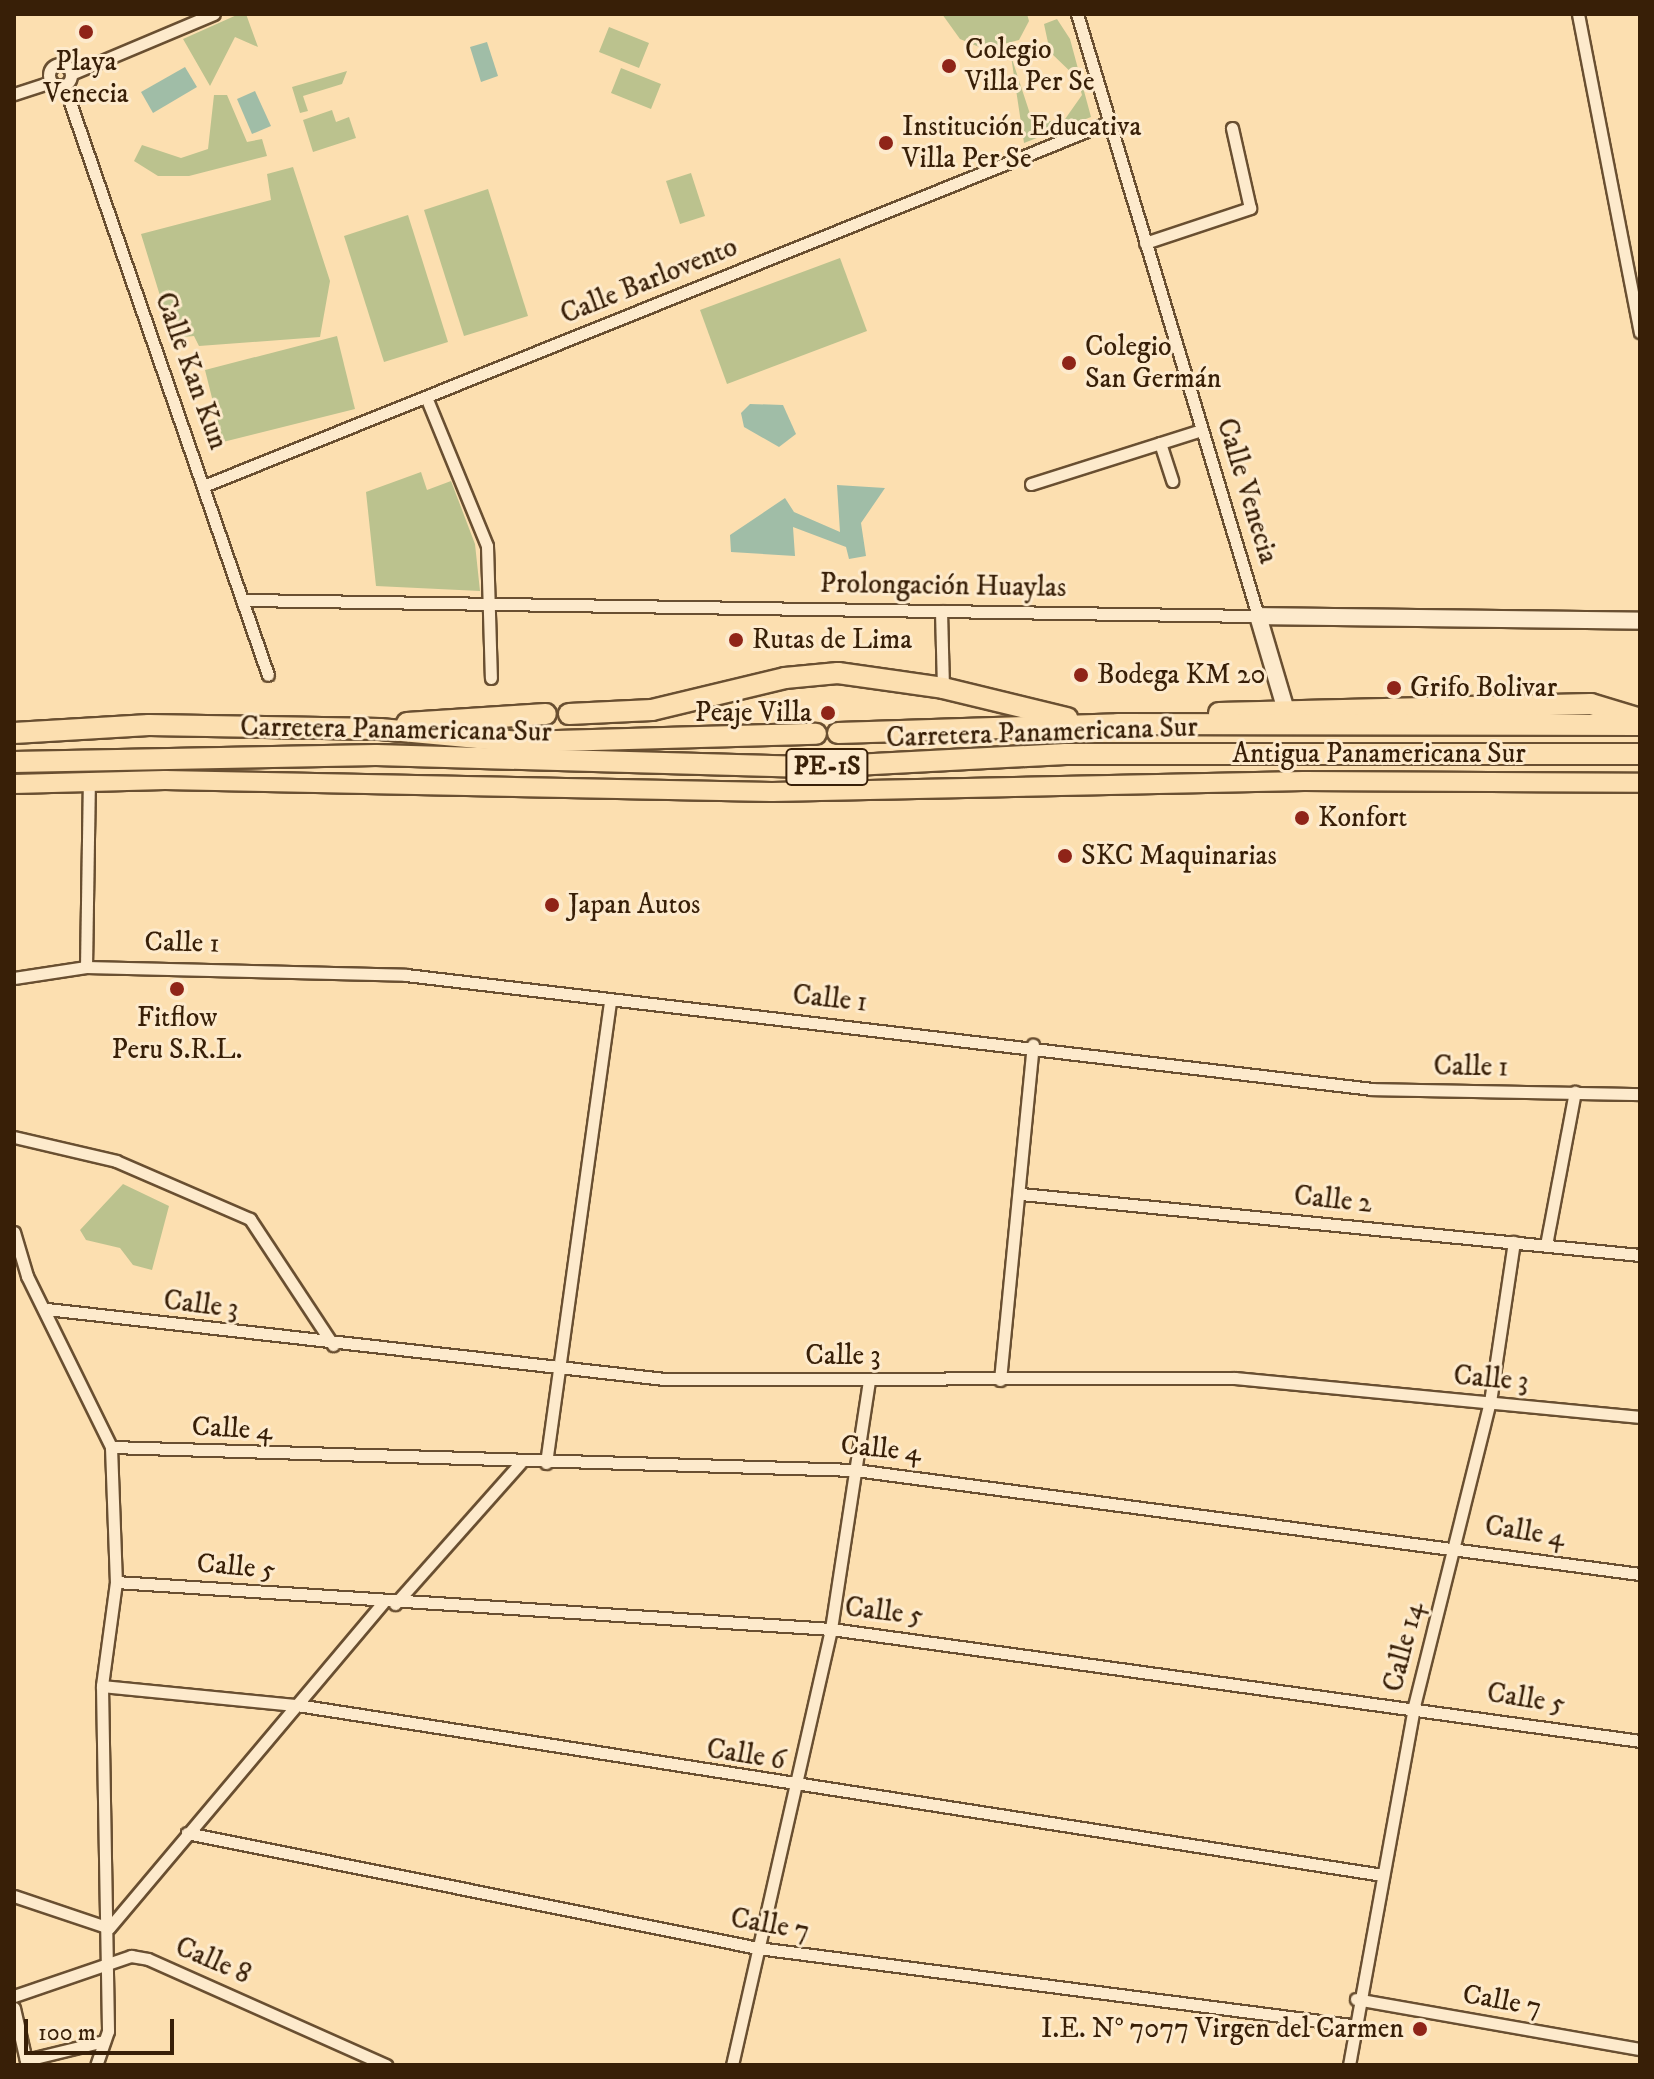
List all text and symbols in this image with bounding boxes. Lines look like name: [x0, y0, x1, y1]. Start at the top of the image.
marker: Playa Venecia: [77, 23, 95, 41]
place label: Colegio Villa Per Se: [965, 33, 1095, 99]
place label: Playa Venecia: [43, 45, 129, 111]
marker: Colegio Villa Per Se: [940, 57, 958, 75]
place label: Institución Educativa Villa Per Se: [902, 110, 1141, 176]
marker: Institución Educativa Villa Per Se: [877, 134, 895, 152]
street label: Calle Barlovento: [556, 230, 742, 332]
street label: Calle Kan Kun: [147, 288, 235, 454]
place label: Colegio San Germán: [1085, 330, 1221, 396]
marker: Colegio San Germán: [1060, 354, 1078, 372]
street label: Calle Venecia: [1209, 414, 1285, 568]
street label: Prolongación Huaylas: [819, 567, 1067, 605]
place label: Rutas de Lima: [752, 623, 912, 657]
marker: Rutas de Lima: [727, 631, 745, 649]
place label: Bodega KM 20: [1097, 658, 1266, 692]
marker: Bodega KM 20: [1072, 666, 1090, 684]
place label: Grifo Bolivar: [1410, 671, 1557, 705]
marker: Grifo Bolivar: [1385, 679, 1403, 697]
place label: Peaje Villa: [695, 696, 812, 730]
marker: Peaje Villa: [819, 704, 837, 722]
street label: Carretera Panamericana Sur: [240, 710, 552, 750]
street label: Carretera Panamericana Sur: [886, 711, 1198, 755]
street label: Antigua Panamericana Sur: [1232, 737, 1526, 771]
road number: PE-1S: [785, 745, 869, 789]
place label: Konfort: [1318, 801, 1407, 835]
marker: Konfort: [1293, 809, 1311, 827]
place label: SKC Maquinarias: [1081, 839, 1277, 873]
marker: SKC Maquinarias: [1056, 847, 1074, 865]
place label: Japan Autos: [568, 888, 700, 922]
marker: Japan Autos: [543, 896, 561, 914]
street label: Calle 1: [144, 926, 220, 960]
street label: Calle 1: [791, 978, 869, 1020]
marker: Fitflow Peru S.R.L.: [168, 980, 186, 998]
place label: Fitflow Peru S.R.L.: [112, 1001, 242, 1067]
street label: Calle 1: [1433, 1050, 1509, 1084]
street label: Calle 2: [1292, 1179, 1374, 1221]
street label: Calle 3: [162, 1284, 240, 1326]
street label: Calle 3: [805, 1339, 881, 1373]
street label: Calle 3: [1452, 1359, 1530, 1399]
street label: Calle 4: [191, 1410, 273, 1448]
street label: Calle 4: [839, 1429, 923, 1469]
street label: Calle 4: [1482, 1509, 1568, 1555]
street label: Calle 5: [195, 1547, 277, 1587]
street label: Calle 5: [843, 1591, 925, 1633]
street label: Calle 14: [1377, 1599, 1431, 1695]
street label: Calle 5: [1484, 1676, 1568, 1722]
street label: Calle 6: [704, 1732, 788, 1778]
street label: Calle 7: [728, 1902, 812, 1948]
street label: Calle 8: [170, 1930, 256, 1992]
street label: Calle 7: [1460, 1978, 1544, 2024]
scale bar: [28, 2003, 178, 2053]
place label: I.E. N° 7077 Virgen del Carmen: [1041, 2012, 1404, 2046]
text: 100 m: [38, 2018, 96, 2048]
marker: I.E. N° 7077 Virgen del Carmen: [1411, 2020, 1429, 2038]

